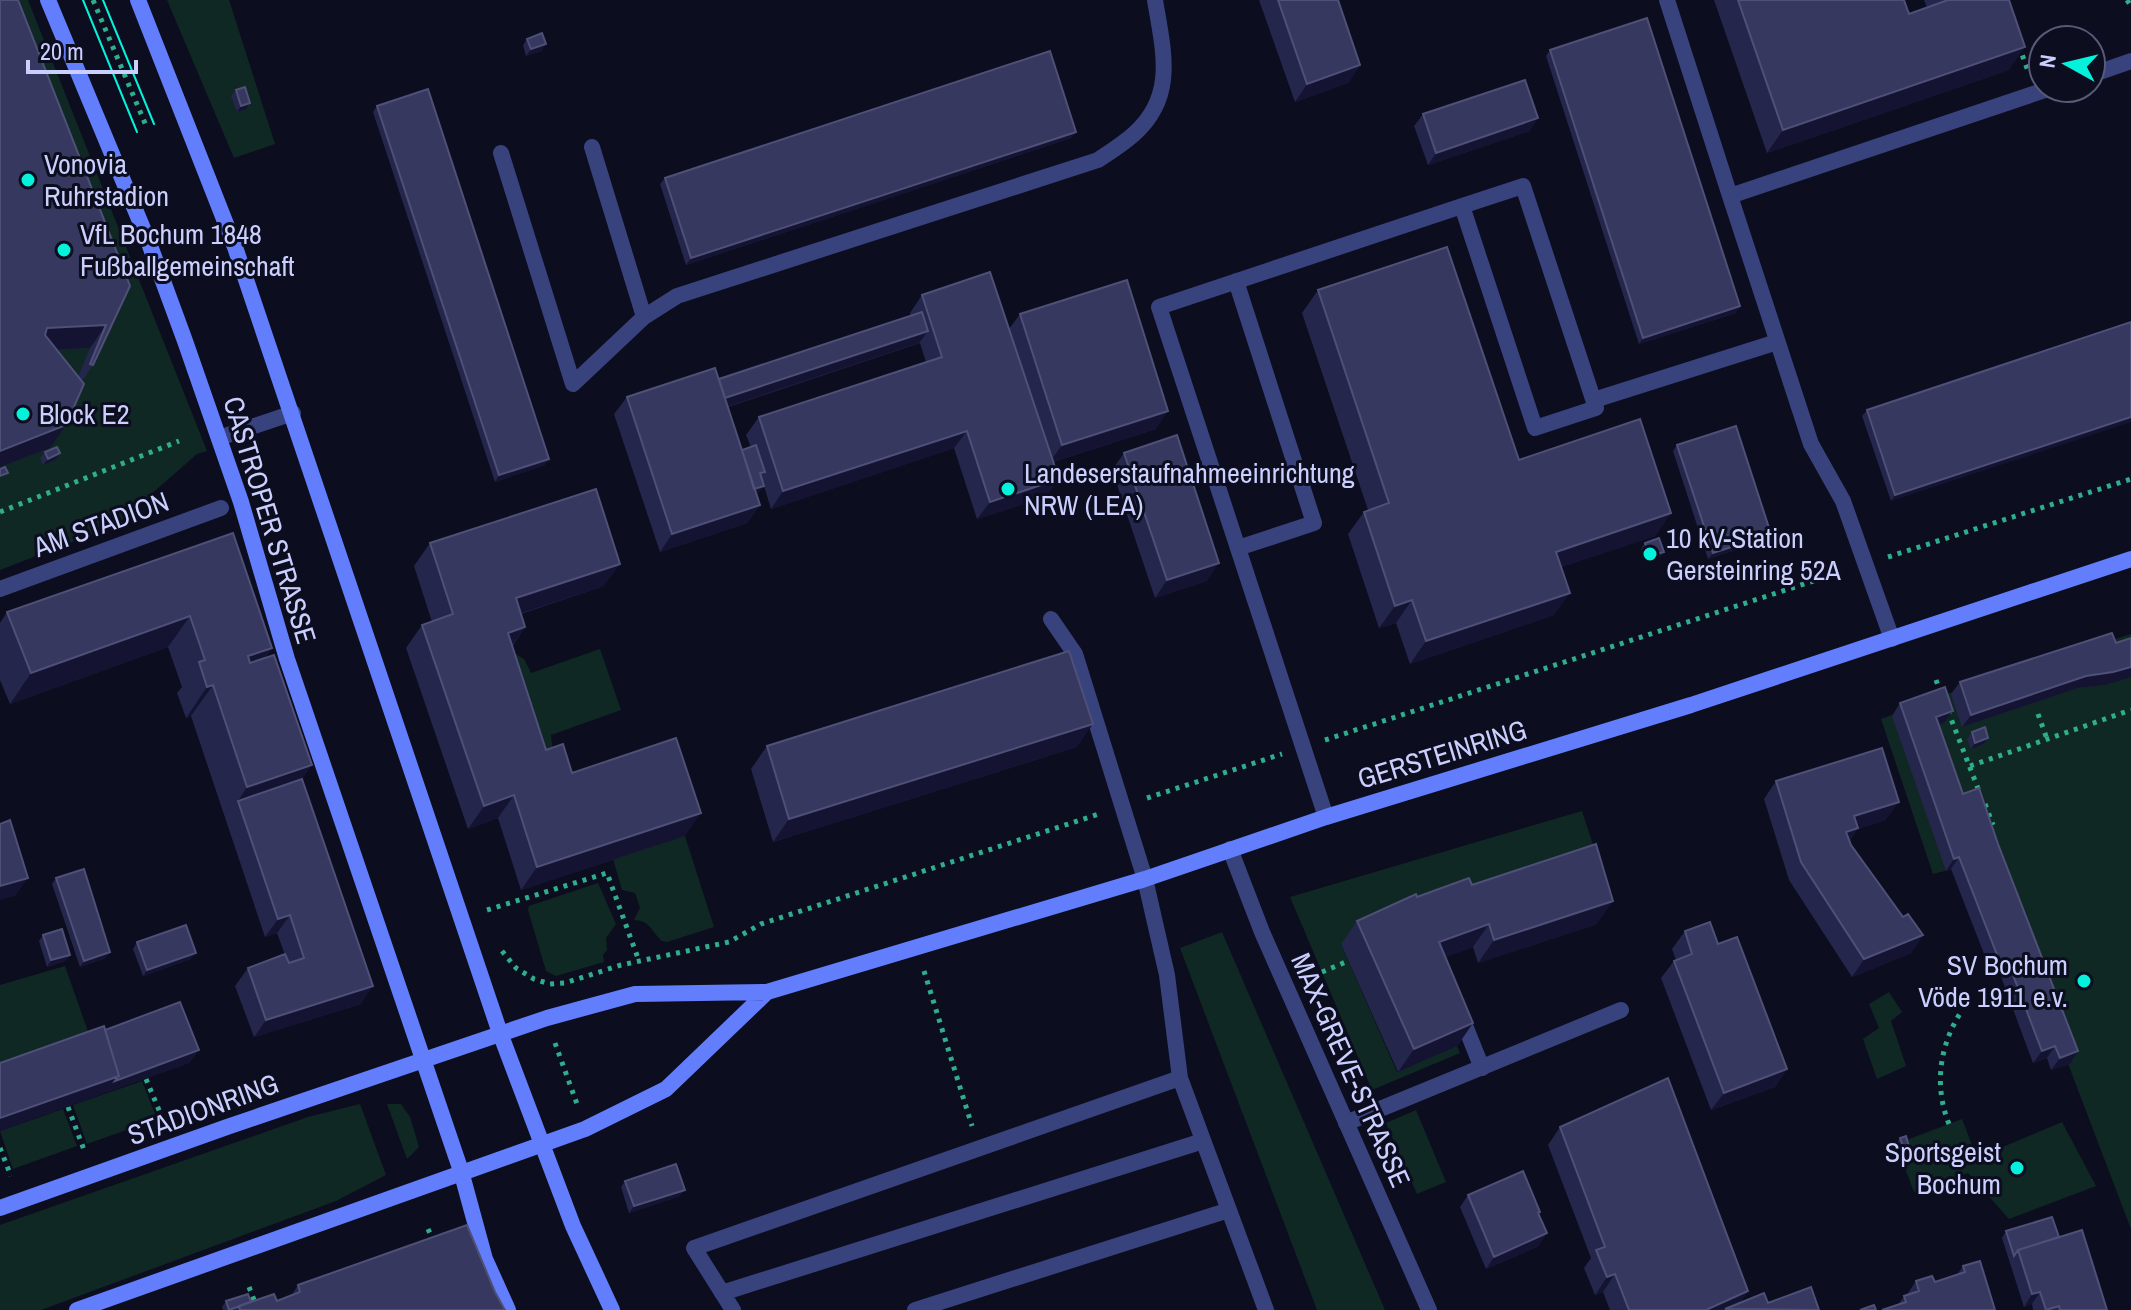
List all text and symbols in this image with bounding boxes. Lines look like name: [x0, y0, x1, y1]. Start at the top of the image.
scale bar: [28, 24, 136, 74]
north arrow: [2027, 24, 2107, 104]
text: 20 m: [40, 35, 84, 67]
text: N: [2031, 53, 2063, 70]
place label: Vonovia Ruhrstadion: [44, 145, 169, 215]
marker: Vonovia Ruhrstadion: [19, 171, 37, 189]
place label: VfL Bochum 1848 Fußballgemeinschaft: [80, 215, 294, 285]
marker: VfL Bochum 1848 Fußballgemeinschaft: [55, 241, 73, 259]
street label: CASTROPER STRASSE: [214, 392, 326, 648]
place label: Block E2: [39, 395, 130, 433]
marker: Block E2: [14, 405, 32, 423]
place label: Landeserstaufnahmeeinrichtung NRW (LEA): [1024, 454, 1355, 524]
marker: Landeserstaufnahmeeinrichtung NRW (LEA): [999, 480, 1017, 498]
street label: AM STADION: [27, 482, 174, 566]
place label: 10 kV-Station Gersteinring 52A: [1666, 519, 1842, 589]
marker: 10 kV-Station Gersteinring 52A: [1641, 545, 1659, 563]
street label: GERSTEINRING: [1353, 710, 1531, 798]
place label: SV Bochum Vöde 1911 e.v.: [1918, 946, 2068, 1016]
street label: MAX-GREVE-STRASSE: [1282, 947, 1420, 1193]
marker: SV Bochum Vöde 1911 e.v.: [2075, 972, 2093, 990]
street label: STADIONRING: [122, 1064, 284, 1154]
place label: Sportsgeist Bochum: [1885, 1133, 2001, 1203]
marker: Sportsgeist Bochum: [2008, 1159, 2026, 1177]

